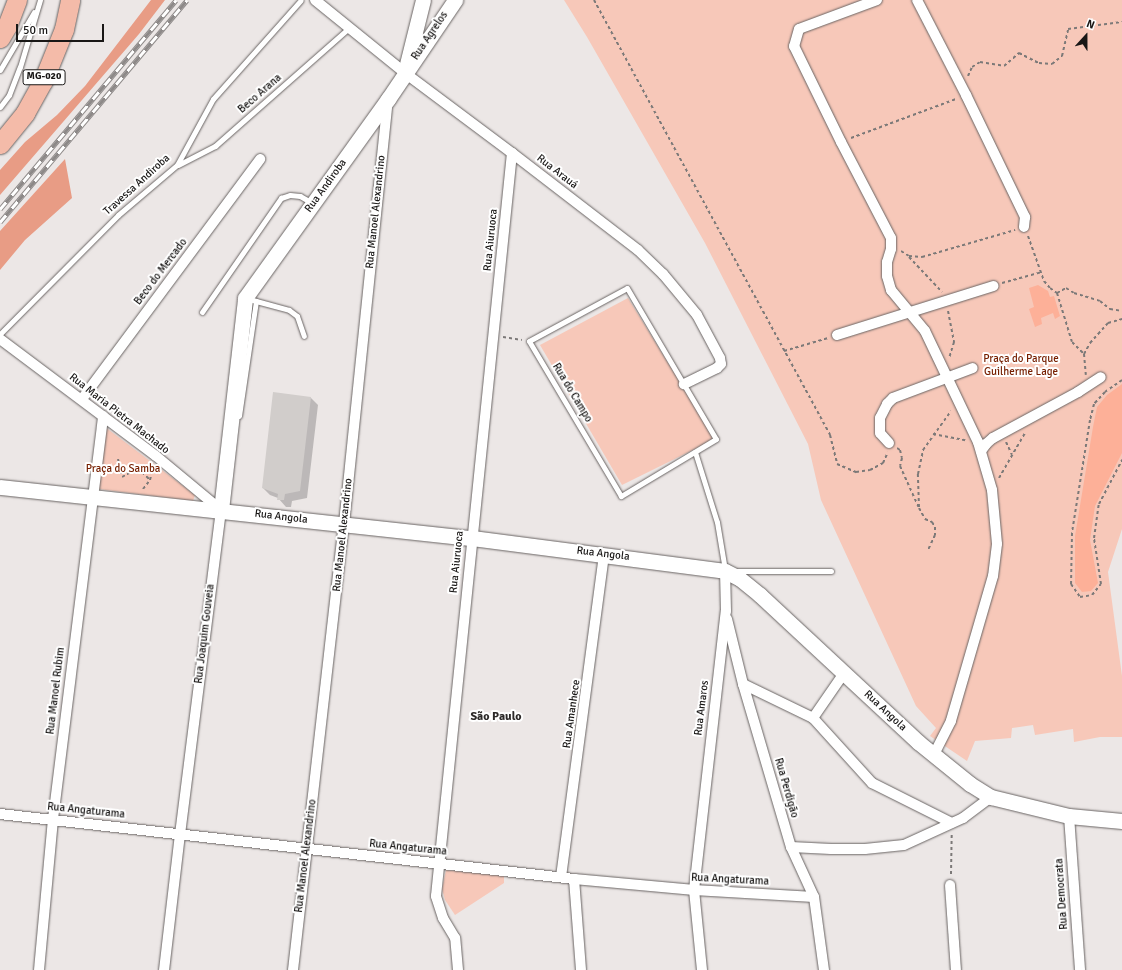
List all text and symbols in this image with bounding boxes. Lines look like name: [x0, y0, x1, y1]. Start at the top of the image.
street label: Rua Agrelos: [409, 9, 451, 63]
scale bar: [18, 16, 106, 42]
north arrow: [1066, 16, 1106, 56]
text: N: [1085, 17, 1096, 32]
text: 50 m: [23, 23, 48, 38]
road number: MG-020: [22, 69, 66, 85]
street label: Beco Arana: [236, 72, 284, 116]
street label: Travessa Andiroba: [101, 152, 173, 218]
street label: Rua Arauá: [534, 152, 580, 192]
street label: Rua Manoel Alexandrino: [363, 154, 389, 270]
street label: Rua Andiroba: [302, 157, 350, 215]
street label: Rua Aiuruoca: [481, 208, 501, 272]
street label: Beco do Mercado: [132, 236, 190, 308]
park label: Praça do Parque Guilherme Lage: [983, 353, 1059, 379]
street label: Rua do Campo: [549, 361, 595, 425]
street label: Rua Maria Pietra Machado: [66, 371, 172, 457]
park label: Praça do Samba: [86, 462, 160, 476]
street label: Rua Manoel Alexandrino: [330, 477, 356, 593]
street label: Rua Angola: [254, 507, 308, 527]
street label: Rua Aiuruoca: [447, 530, 467, 594]
street label: Rua Angola: [576, 544, 630, 564]
street label: Rua Joaquim Gouveia: [192, 583, 218, 685]
street label: Rua Manoel Rubim: [44, 647, 68, 735]
street label: Rua Amanhece: [561, 679, 583, 749]
street label: Rua Amaros: [692, 679, 712, 737]
street label: Rua Angola: [861, 688, 909, 734]
district label: São Paulo: [470, 710, 522, 724]
street label: Rua Perdigão: [771, 757, 801, 819]
street label: Rua Manoel Alexandrino: [292, 798, 320, 914]
street label: Rua Angaturama: [46, 800, 126, 822]
street label: Rua Angaturama: [368, 837, 448, 859]
street label: Rua Democrata: [1053, 858, 1071, 930]
street label: Rua Angaturama: [691, 871, 769, 889]

